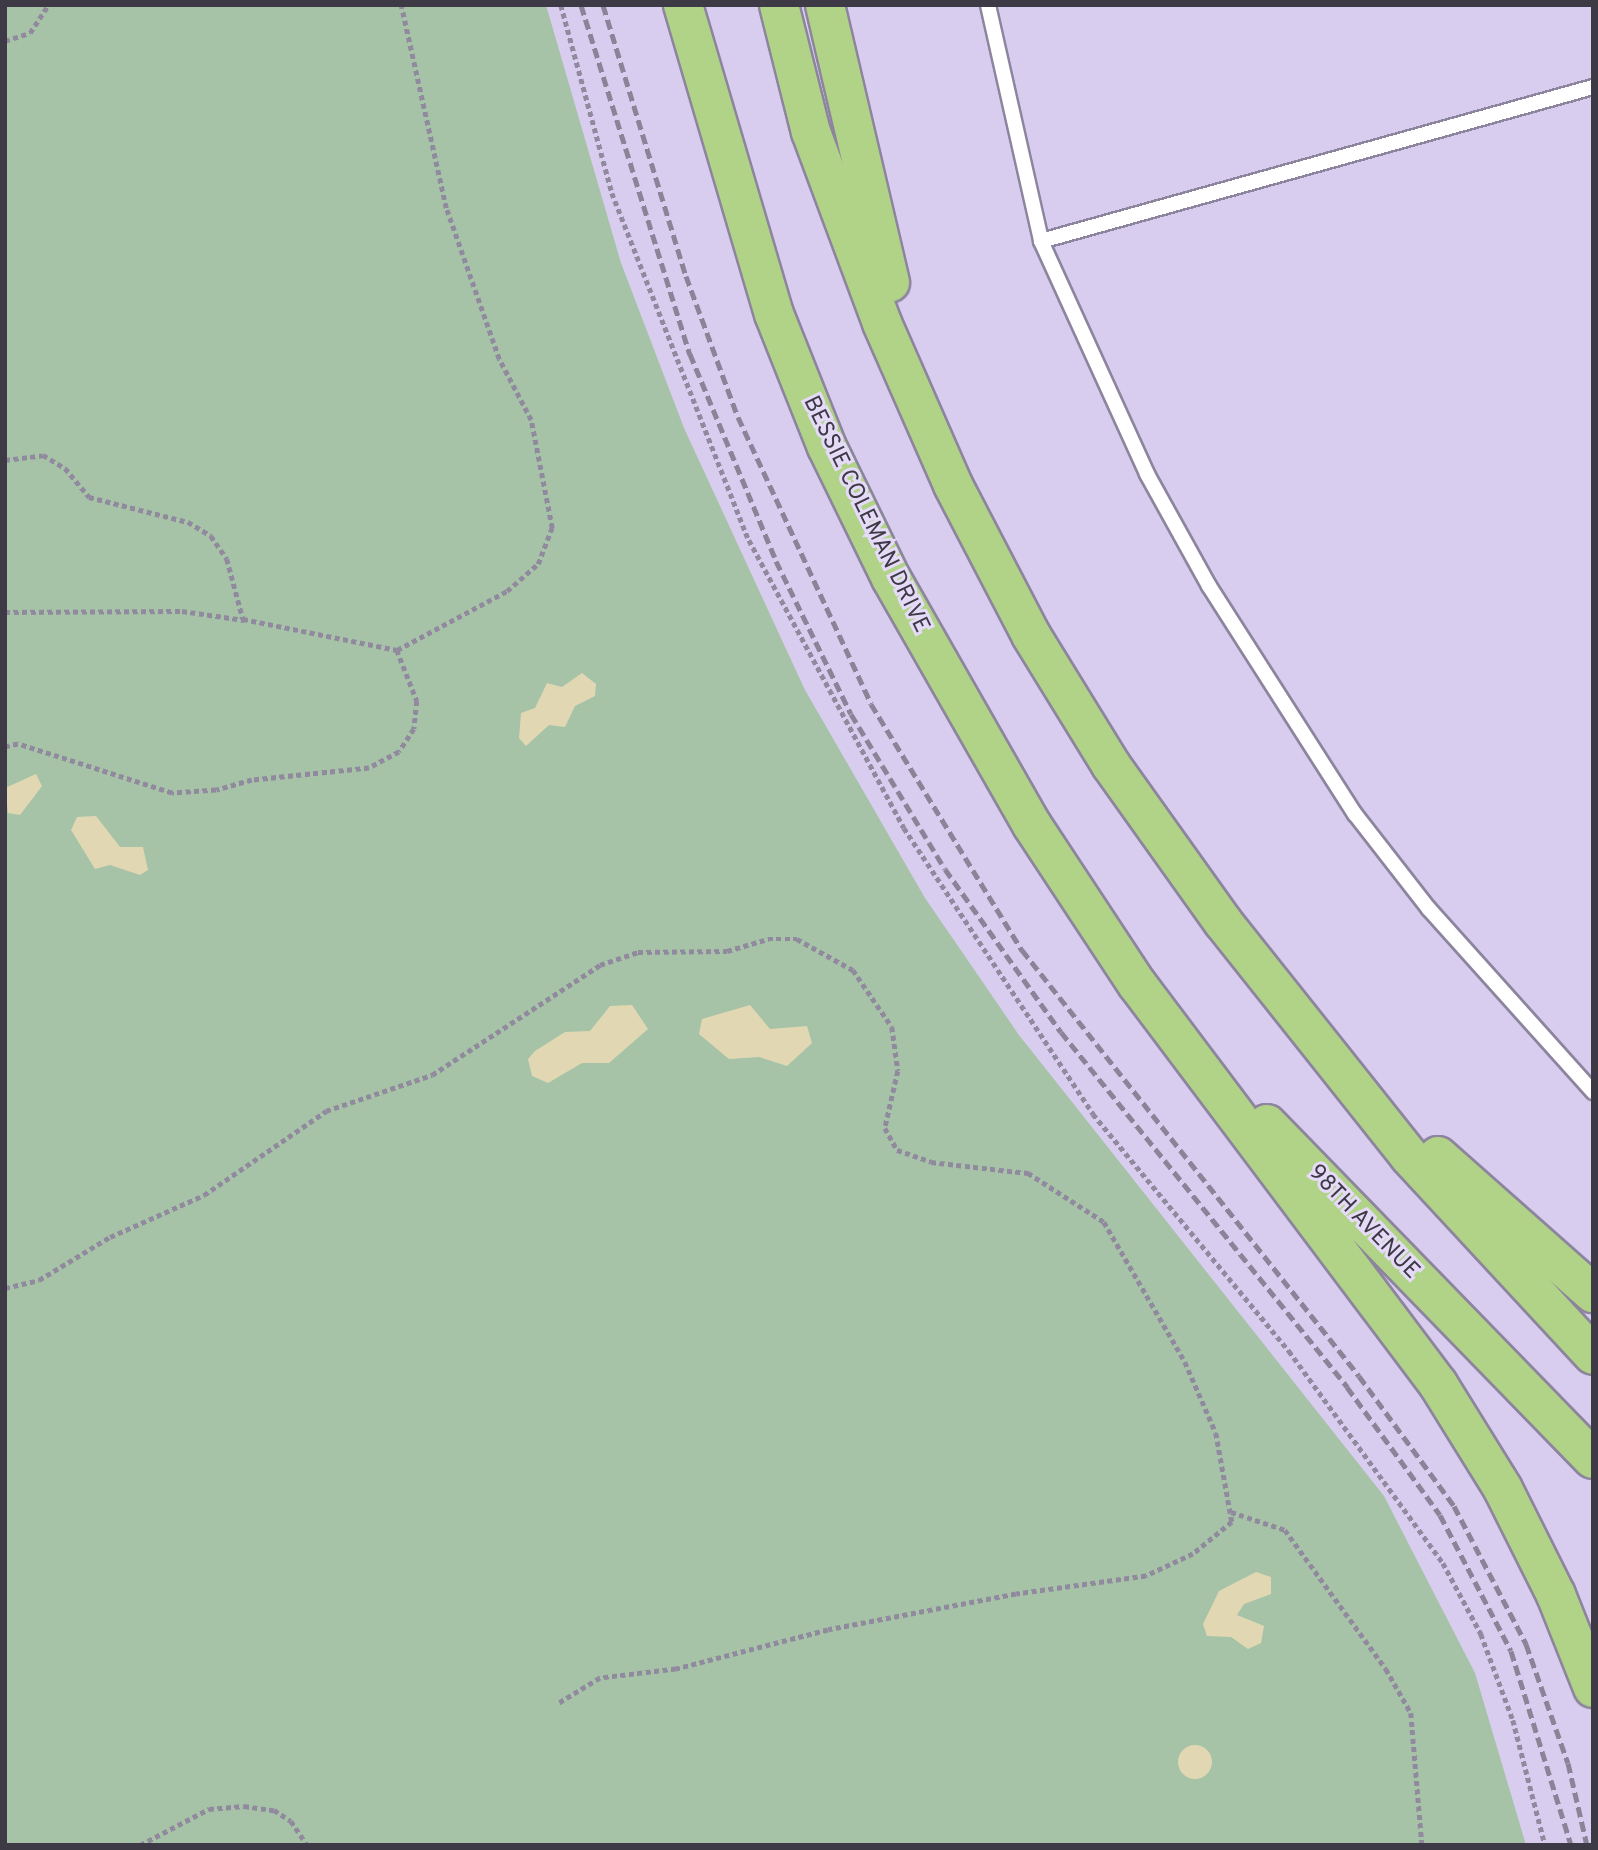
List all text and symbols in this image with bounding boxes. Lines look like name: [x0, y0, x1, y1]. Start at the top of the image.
street label: BESSIE COLEMAN DRIVE: [796, 392, 934, 638]
street label: 98TH AVENUE: [1301, 1160, 1425, 1286]

